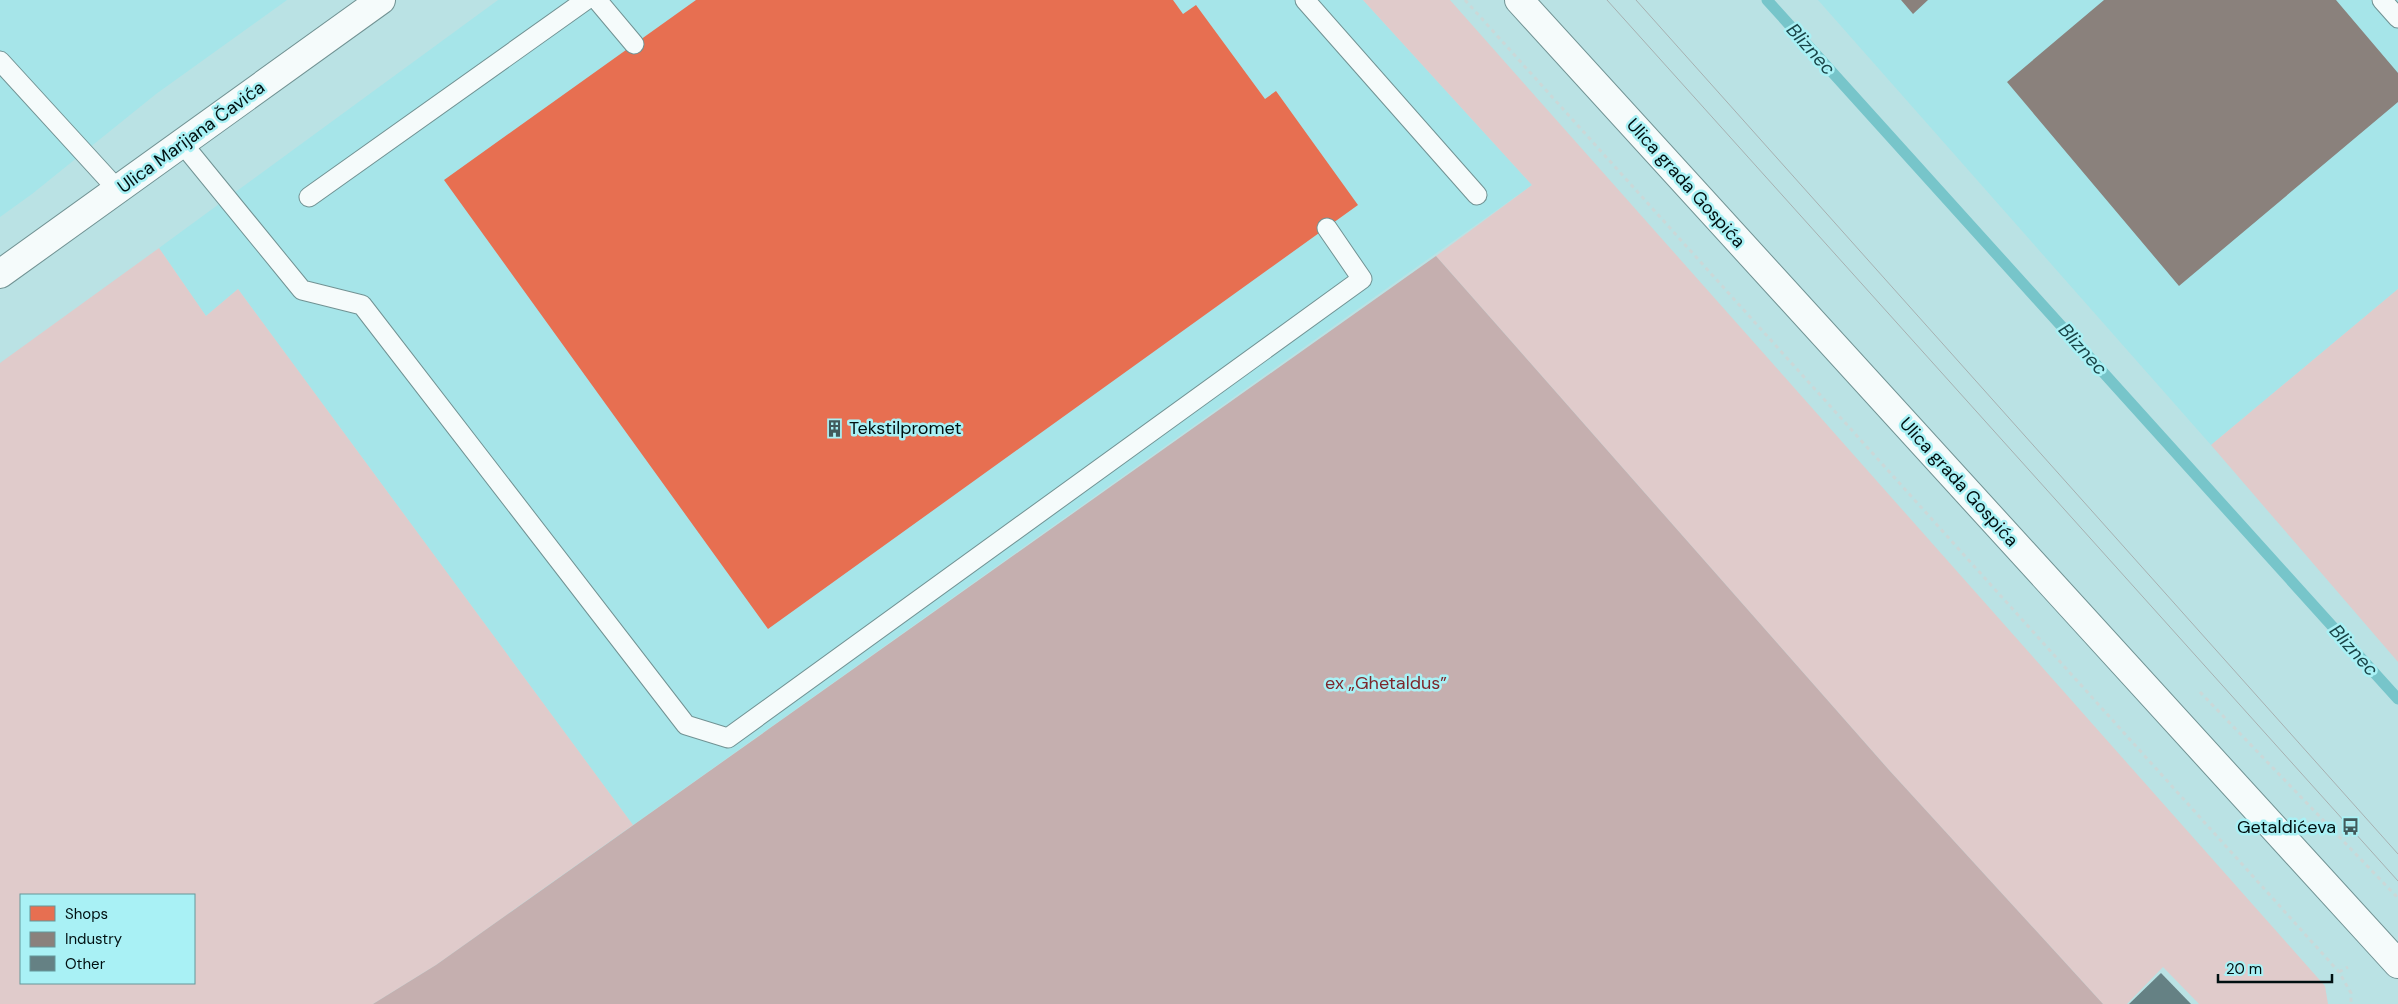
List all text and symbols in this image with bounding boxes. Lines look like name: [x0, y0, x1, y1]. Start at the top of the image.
water label: Bliznec: [1781, 18, 1841, 80]
street label: Ulica Marijana Čavića: [113, 75, 269, 199]
street label: Ulica grada Gospića: [1621, 113, 1751, 253]
water label: Bliznec: [2053, 318, 2113, 380]
street label: Ulica grada Gospića: [1894, 412, 2024, 552]
place label: Tekstilpromet: [849, 416, 962, 440]
building icon: Tekstilpromet: [825, 418, 845, 438]
water label: Bliznec: [2324, 619, 2384, 681]
park label: ex „Ghetaldus”: [1325, 671, 1447, 695]
place label: Getaldićeva: [2237, 815, 2336, 839]
bus stop icon: Getaldićeva: [2340, 817, 2360, 837]
legend: [20, 894, 195, 984]
text: Shops: [65, 904, 108, 924]
text: Industry: [65, 929, 123, 949]
scale bar: [2218, 952, 2332, 984]
text: Other: [65, 954, 106, 974]
text: 20 m: [2226, 959, 2262, 979]

